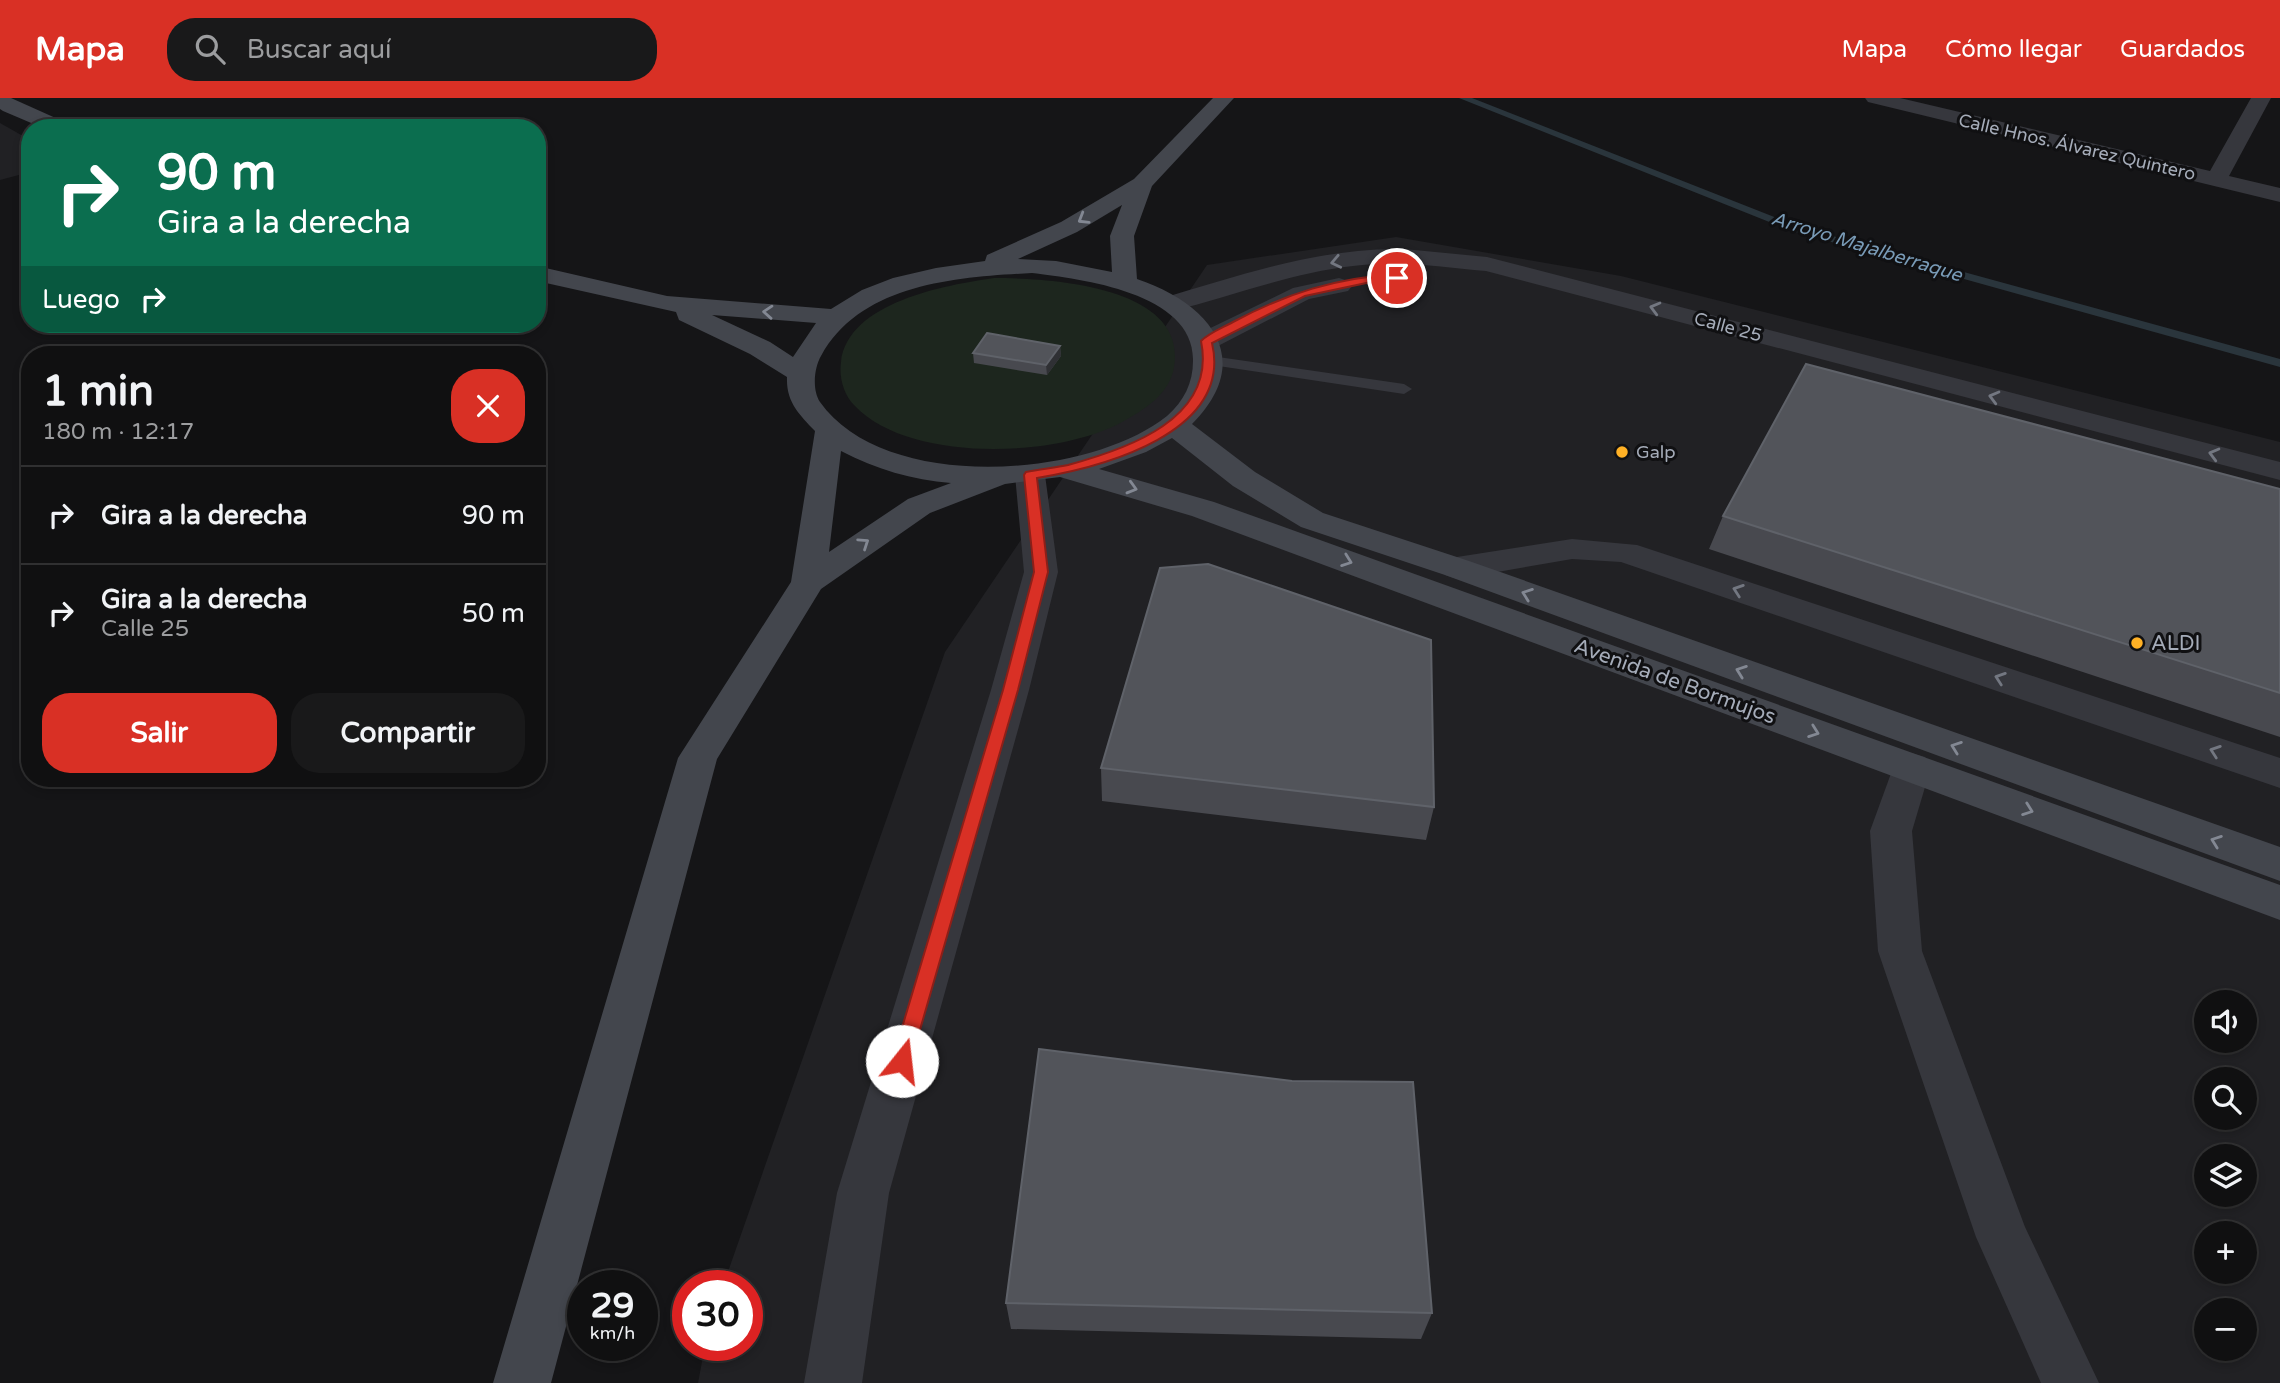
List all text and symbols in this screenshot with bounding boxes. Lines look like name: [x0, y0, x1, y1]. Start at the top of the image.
search box: [167, 18, 657, 81]
text: Mapa: [35, 30, 125, 69]
icon: search: [191, 30, 229, 68]
text: Buscar aquí: [247, 34, 391, 65]
text: Mapa: [1842, 35, 1907, 64]
text: Cómo llegar: [1945, 35, 2082, 64]
text: Guardados: [2120, 35, 2245, 64]
street label: Calle Hnos. Álvarez Quintero: [1956, 109, 2198, 185]
text: 90 m: [157, 144, 276, 203]
icon: right: [42, 147, 133, 238]
text: Gira a la derecha: [157, 204, 411, 242]
water label: Arroyo Majalberraque: [1769, 208, 1966, 287]
one-way arrow: [1078, 210, 1091, 223]
pin: [1367, 248, 1427, 308]
one-way arrow: [1330, 253, 1342, 268]
icon: arrive: [1378, 259, 1416, 297]
icon: right: [134, 280, 172, 318]
text: Luego: [42, 284, 120, 315]
one-way arrow: [1649, 302, 1661, 316]
one-way arrow: [762, 305, 773, 320]
street label: Calle 25: [1692, 307, 1764, 347]
text: 1 min: [42, 366, 154, 417]
button: close: [451, 369, 525, 443]
one-way arrow: [1988, 391, 2000, 405]
text: 180 m · 12:17: [42, 418, 194, 446]
place label: Galp: [1636, 441, 1676, 463]
marker: Galp: [1614, 444, 1630, 460]
one-way arrow: [2208, 448, 2220, 462]
one-way arrow: [1126, 480, 1138, 494]
icon: right: [42, 496, 80, 534]
text: Gira a la derecha: [101, 500, 307, 531]
text: 90 m: [462, 500, 525, 531]
one-way arrow: [856, 539, 869, 551]
one-way arrow: [1341, 553, 1353, 567]
text: Gira a la derecha: [101, 584, 307, 615]
one-way arrow: [1732, 584, 1744, 598]
one-way arrow: [1522, 588, 1534, 602]
icon: right: [42, 594, 80, 632]
text: 50 m: [462, 598, 525, 629]
text: Calle 25: [101, 615, 189, 643]
place label: ALDI: [2151, 631, 2201, 656]
street label: Avenida de Bormujos: [1571, 633, 1779, 730]
marker: ALDI: [2129, 635, 2145, 651]
one-way arrow: [1736, 665, 1748, 679]
one-way arrow: [1994, 672, 2006, 686]
button: Salir: [42, 693, 277, 773]
button: Compartir: [291, 693, 525, 773]
one-way arrow: [1808, 724, 1820, 738]
one-way arrow: [1950, 742, 1962, 756]
one-way arrow: [2210, 745, 2222, 759]
one-way arrow: [2021, 802, 2033, 816]
one-way arrow: [2210, 835, 2222, 849]
map controls: [2194, 990, 2257, 1361]
button: sound: [2194, 990, 2257, 1053]
position arrow: [865, 1024, 939, 1098]
button: search: [2194, 1067, 2257, 1130]
button: layers: [2194, 1144, 2257, 1207]
button: +: [2194, 1221, 2257, 1284]
speed limit sign: 30: [672, 1270, 763, 1361]
text: 29: [591, 1285, 634, 1327]
button: −: [2194, 1298, 2257, 1361]
text: km/h: [590, 1322, 635, 1344]

